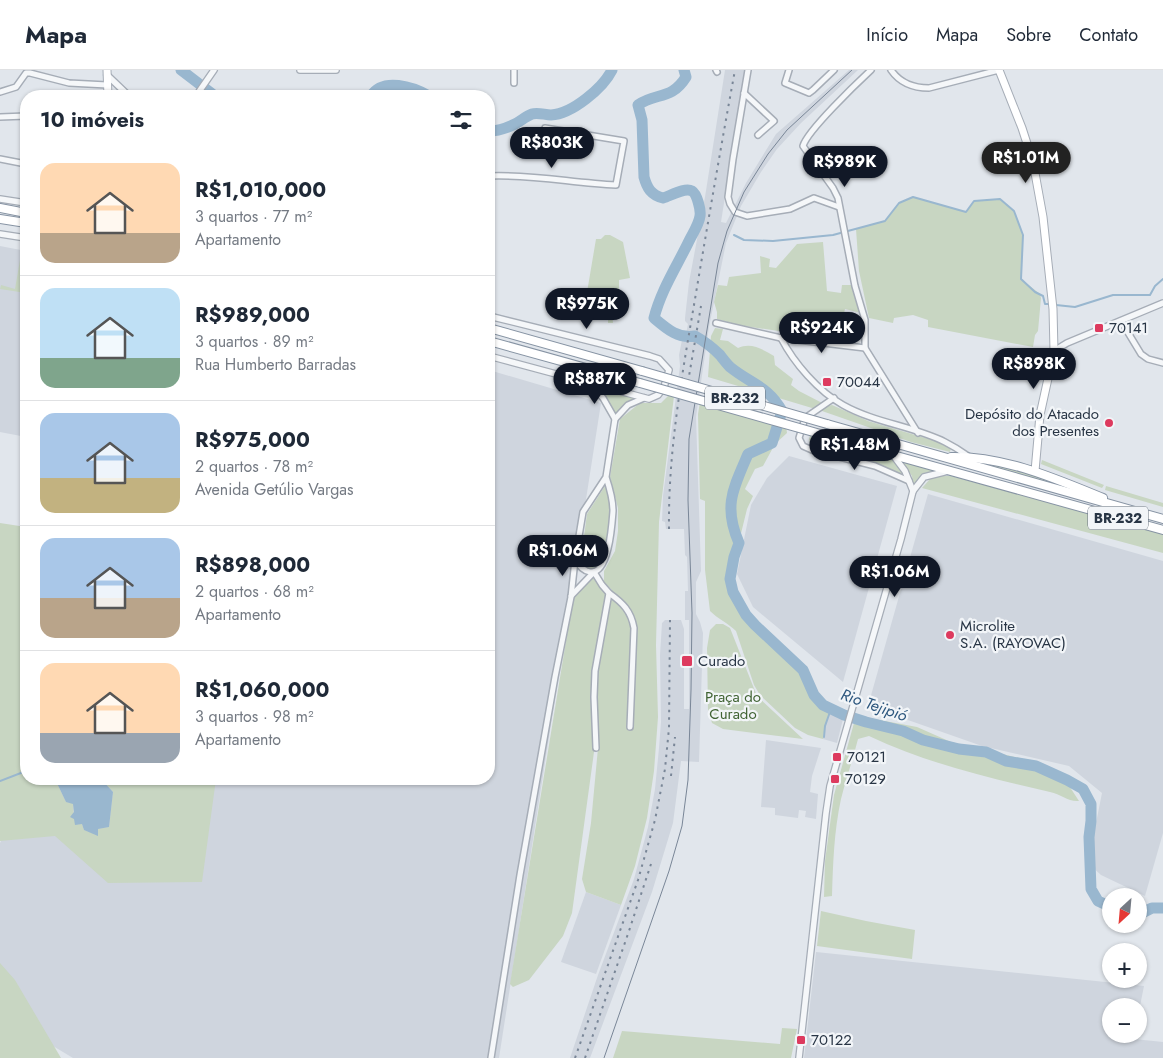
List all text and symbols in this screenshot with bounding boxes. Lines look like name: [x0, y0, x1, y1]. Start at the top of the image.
text: Mapa: [25, 17, 87, 52]
text: Início: [866, 22, 908, 48]
text: Mapa: [936, 22, 978, 48]
text: Sobre: [1006, 22, 1051, 48]
text: Contato: [1079, 22, 1138, 48]
text: 10 imóveis: [40, 105, 144, 135]
icon: filters: [447, 106, 475, 134]
pin: R$803K: [511, 126, 593, 169]
text: R$803K: [521, 131, 583, 154]
pin: R$1.01M: [980, 142, 1072, 184]
pin: R$989K: [804, 146, 886, 188]
text: R$1.01M: [993, 146, 1059, 169]
text: R$989K: [814, 150, 876, 173]
text: R$1,010,000: [195, 175, 326, 205]
icon: home: [80, 183, 140, 243]
text: 3 quartos · 77 m²: [195, 205, 312, 228]
text: Apartamento: [195, 228, 281, 251]
pin: R$975K: [546, 288, 628, 330]
text: R$975K: [556, 292, 618, 315]
text: R$989,000: [195, 300, 310, 330]
icon: home: [80, 308, 140, 368]
pin: R$924K: [781, 312, 863, 354]
text: R$924K: [790, 316, 854, 339]
place label: 70141: [1109, 317, 1148, 339]
marker: 70141: [1093, 322, 1105, 334]
text: 3 quartos · 89 m²: [195, 330, 313, 353]
pin: R$898K: [993, 348, 1075, 390]
text: R$898K: [1003, 352, 1065, 375]
text: Rua Humberto Barradas: [195, 353, 356, 376]
pin: R$887K: [554, 362, 636, 405]
text: R$887K: [565, 367, 625, 390]
place label: 70044: [837, 371, 881, 393]
marker: 70044: [821, 376, 833, 388]
road number: BR-232: [705, 386, 765, 409]
place label: Depósito do Atacado dos Presentes: [965, 403, 1099, 442]
marker: Depósito do Atacado dos Presentes: [1103, 417, 1115, 429]
text: R$975,000: [195, 425, 310, 455]
pin: R$1.48M: [809, 428, 901, 471]
icon: home: [80, 433, 140, 493]
text: R$1.48M: [820, 433, 890, 456]
text: 2 quartos · 78 m²: [195, 455, 313, 478]
text: Avenida Getúlio Vargas: [195, 478, 353, 501]
road number: BR-232: [1088, 506, 1148, 529]
pin: R$1.06M: [517, 534, 609, 577]
text: R$1.06M: [528, 539, 598, 562]
text: R$898,000: [195, 550, 310, 580]
pin: R$1.06M: [849, 556, 941, 598]
icon: home: [80, 558, 140, 618]
text: R$1.06M: [860, 560, 930, 583]
text: 2 quartos · 68 m²: [195, 580, 314, 603]
text: Apartamento: [195, 603, 281, 626]
place label: Microlite S.A. (RAYOVAC): [960, 615, 1066, 654]
marker: Microlite S.A. (RAYOVAC): [944, 629, 956, 641]
place label: Curado: [698, 650, 745, 672]
marker: Curado: [680, 654, 694, 668]
text: R$1,060,000: [195, 675, 330, 705]
icon: home: [80, 683, 140, 743]
water label: Rio Tejipió: [838, 683, 911, 727]
park label: Praça do Curado: [705, 686, 761, 725]
text: 3 quartos · 98 m²: [195, 705, 313, 728]
text: Apartamento: [195, 728, 281, 751]
place label: 70121: [847, 746, 886, 768]
marker: 70121: [831, 751, 843, 763]
place label: 70129: [845, 768, 886, 790]
marker: 70129: [829, 773, 841, 785]
north arrow: [1102, 888, 1148, 932]
map controls: [1102, 888, 1147, 1043]
button: +: [1102, 943, 1147, 988]
button: −: [1102, 998, 1147, 1043]
place label: 70122: [811, 1029, 852, 1051]
marker: 70122: [795, 1034, 807, 1046]

